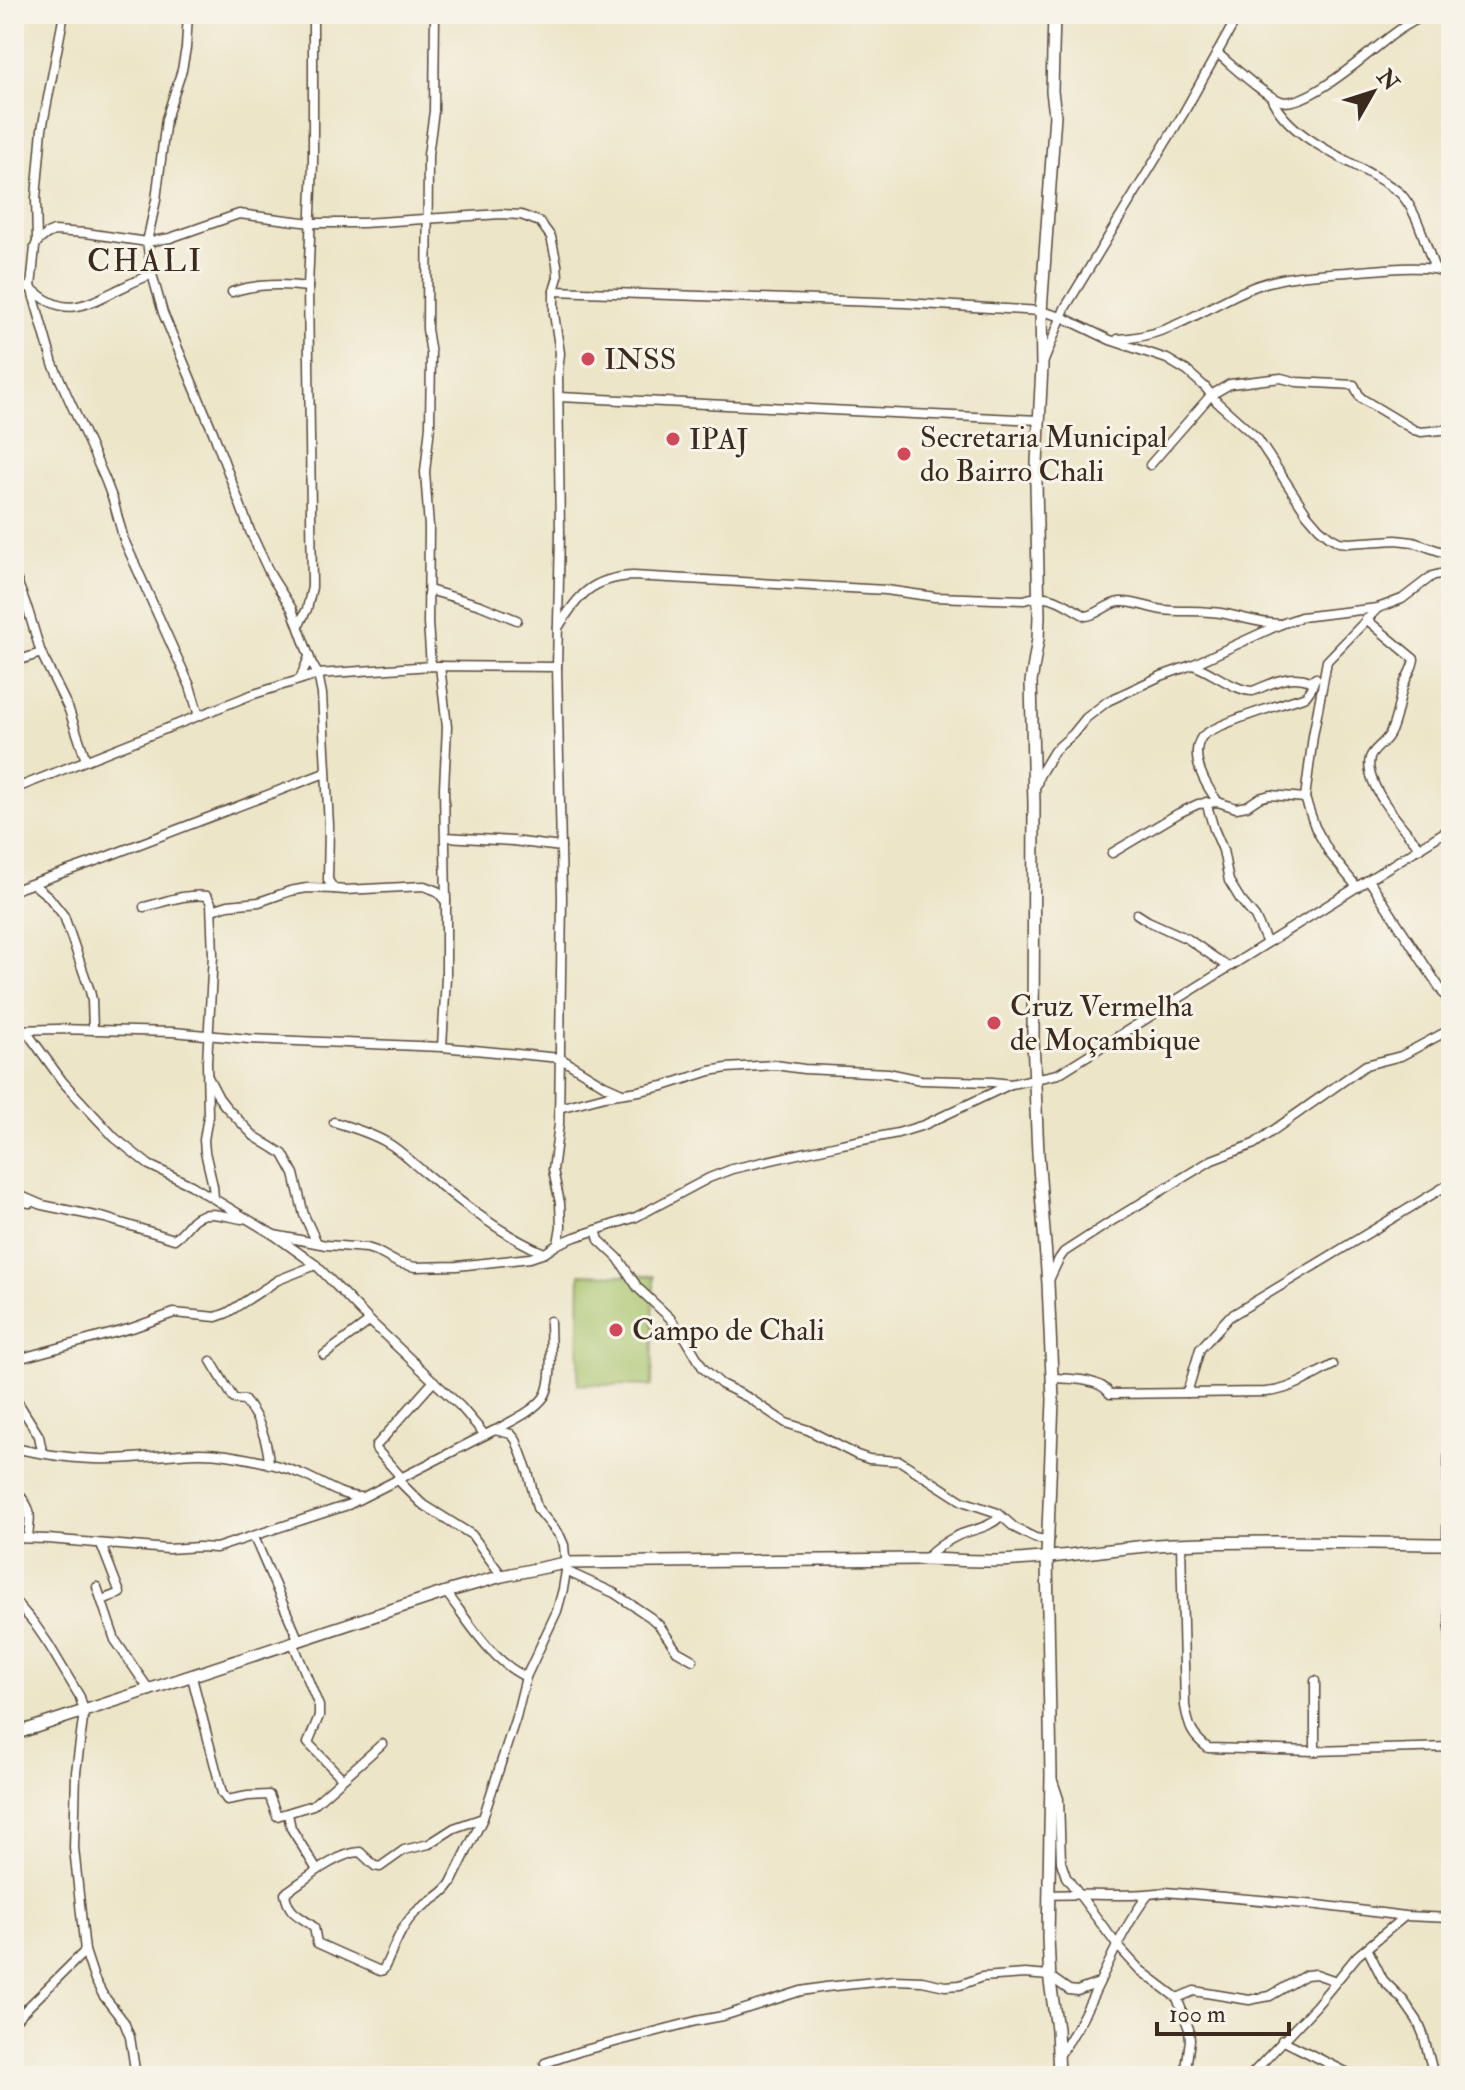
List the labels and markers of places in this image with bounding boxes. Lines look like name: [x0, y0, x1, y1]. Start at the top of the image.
place label: INSS: [604, 341, 676, 378]
marker: INSS: [579, 350, 597, 368]
place label: Secretaria Municipal do Bairro Chali: [920, 419, 1168, 490]
place label: IPAJ: [689, 421, 748, 458]
marker: IPAJ: [664, 430, 682, 448]
marker: Secretaria Municipal do Bairro Chali: [895, 445, 913, 463]
place label: Cruz Vermelha de Moçambique: [1010, 988, 1200, 1059]
marker: Cruz Vermelha de Moçambique: [985, 1014, 1003, 1032]
place label: Campo de Chali: [632, 1312, 825, 1349]
marker: Campo de Chali: [607, 1321, 625, 1339]

